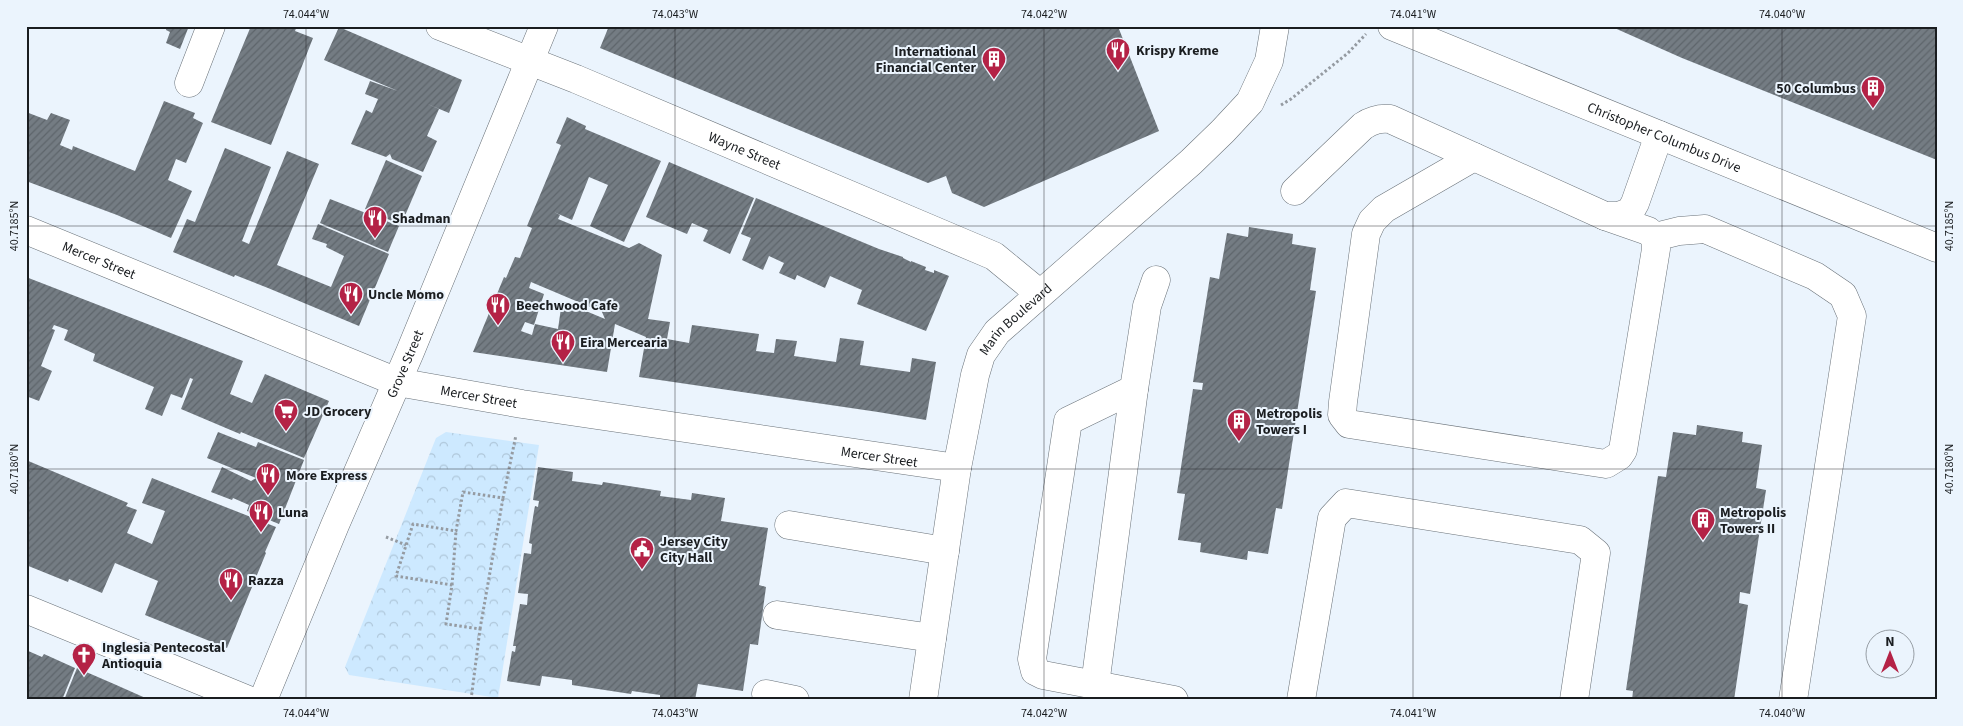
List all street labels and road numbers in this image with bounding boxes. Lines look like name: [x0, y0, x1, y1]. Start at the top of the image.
street label: Christopher Columbus Drive: [1584, 98, 1744, 178]
street label: Wayne Street: [705, 127, 784, 176]
street label: Mercer Street: [59, 237, 139, 285]
street label: Marin Boulevard: [975, 279, 1057, 360]
street label: Grove Street: [382, 327, 429, 401]
street label: Mercer Street: [439, 381, 519, 414]
street label: Mercer Street: [839, 442, 919, 473]

